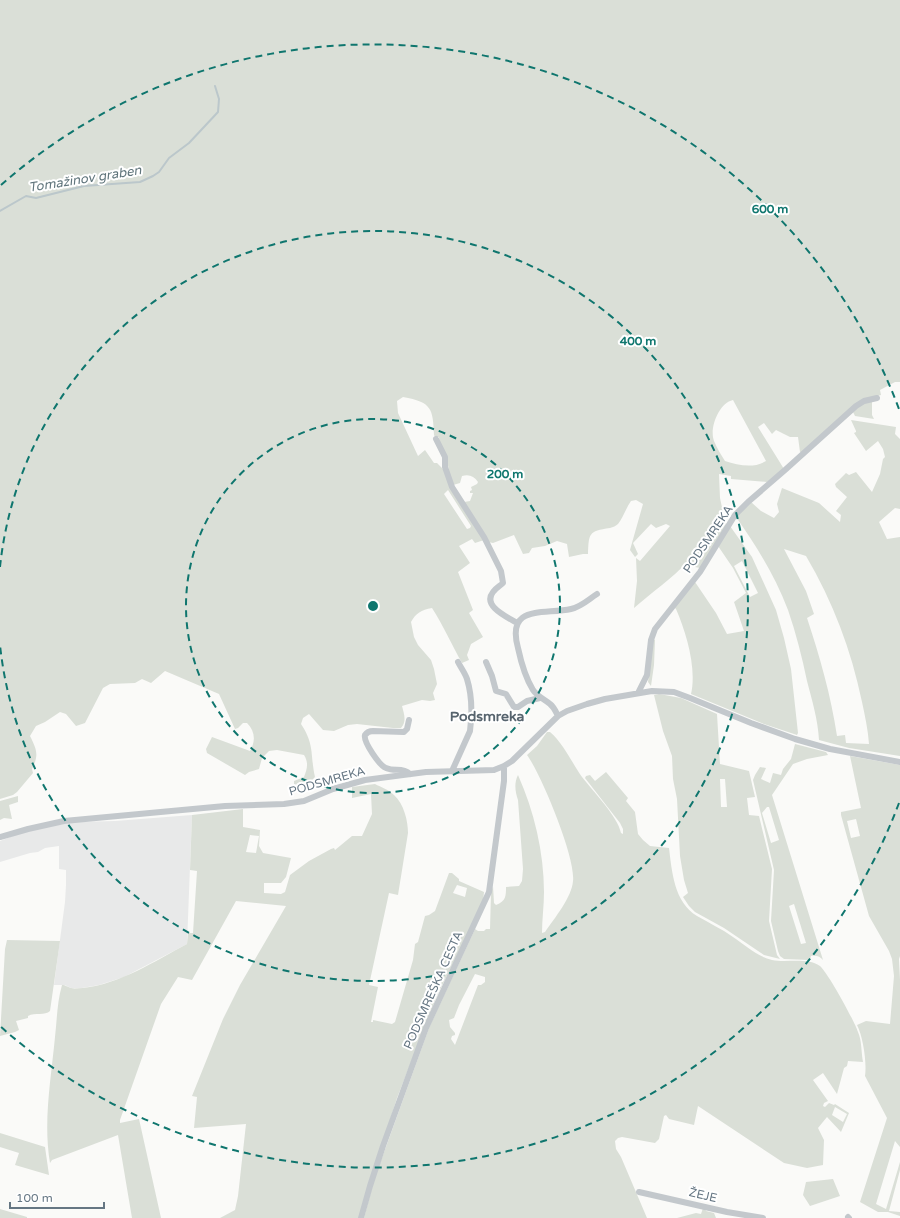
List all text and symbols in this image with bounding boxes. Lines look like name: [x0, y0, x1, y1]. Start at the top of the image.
water label: Tomažinov graben: [27, 162, 144, 196]
text: 600 m: [752, 202, 788, 216]
text: 400 m: [620, 334, 656, 348]
text: 200 m: [487, 467, 523, 481]
street label: PODSMREKA: [680, 502, 736, 576]
centre of rings: [366, 599, 380, 613]
district label: Podsmreka: [450, 708, 524, 725]
street label: PODSMREKA: [287, 763, 367, 799]
street label: PODSMREŠKA CESTA: [401, 929, 465, 1051]
scale bar: [10, 1184, 104, 1210]
street label: ŽEJE: [688, 1185, 719, 1205]
text: 100 m: [16, 1191, 53, 1205]

